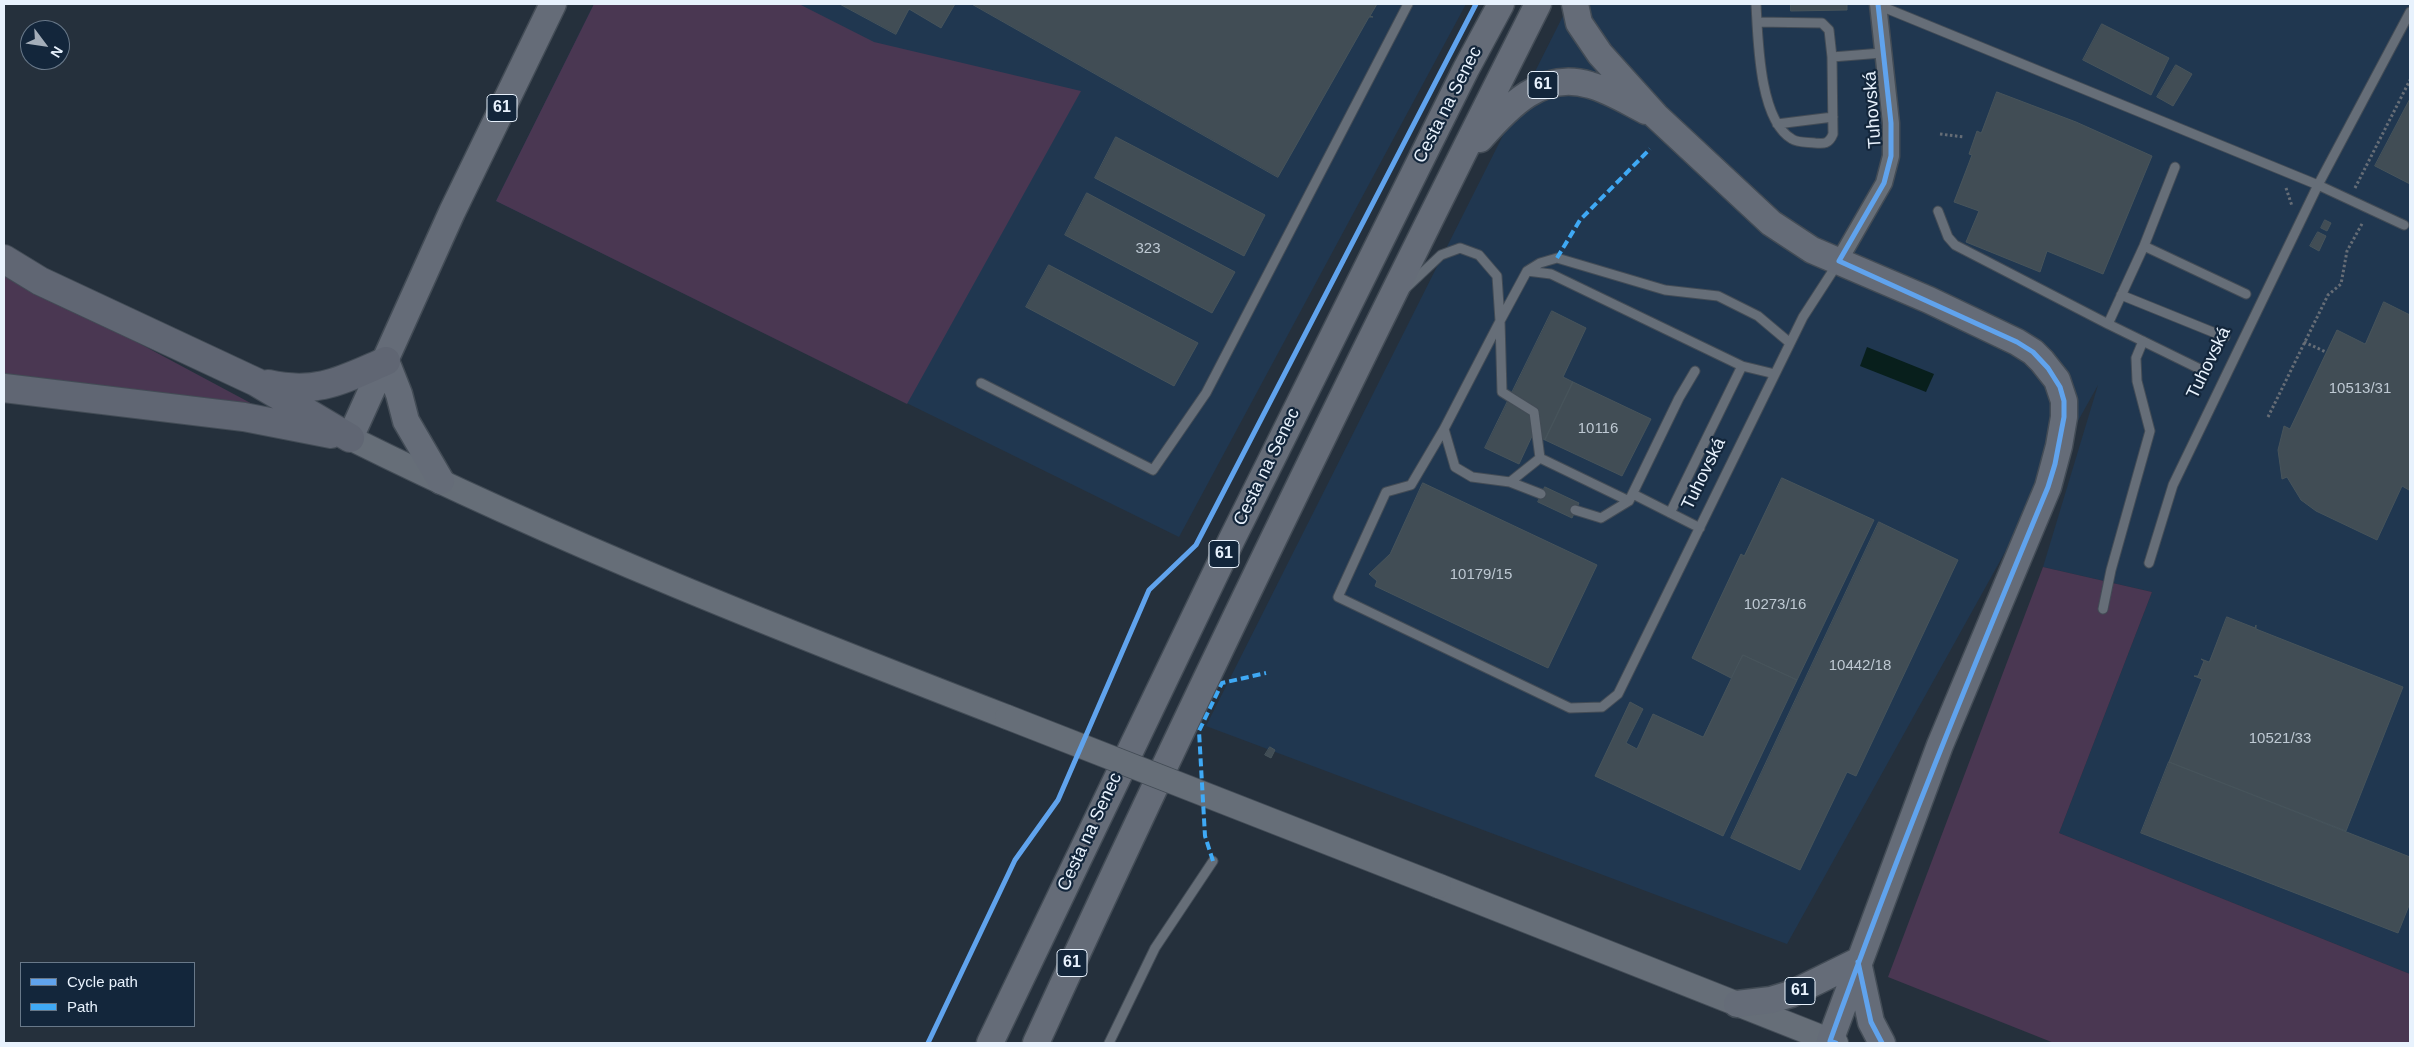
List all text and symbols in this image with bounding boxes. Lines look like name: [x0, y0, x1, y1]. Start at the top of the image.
north arrow: [20, 20, 70, 70]
street label: Cesta na Senec: [1409, 43, 1487, 167]
text: N: [48, 44, 66, 61]
street label: Tuhovská: [1860, 71, 1886, 149]
road number: 61: [1528, 72, 1558, 98]
road number: 61: [487, 95, 517, 122]
house number: 323: [1135, 240, 1161, 258]
street label: Tuhovská: [2182, 323, 2236, 403]
house number: 10513/31: [2329, 380, 2391, 398]
street label: Cesta na Senec: [1229, 405, 1305, 529]
house number: 10116: [1578, 420, 1618, 438]
street label: Tuhovská: [1677, 434, 1731, 514]
road number: 61: [1209, 540, 1239, 568]
house number: 10179/15: [1450, 566, 1512, 584]
house number: 10273/16: [1744, 596, 1806, 614]
house number: 10442/18: [1829, 657, 1891, 675]
house number: 10521/33: [2249, 730, 2311, 748]
street label: Cesta na Senec: [1053, 769, 1127, 895]
road number: 61: [1057, 950, 1087, 976]
legend: [20, 962, 195, 1027]
text: Cycle path: [67, 973, 138, 990]
road number: 61: [1785, 978, 1815, 1004]
text: Path: [67, 998, 98, 1015]

